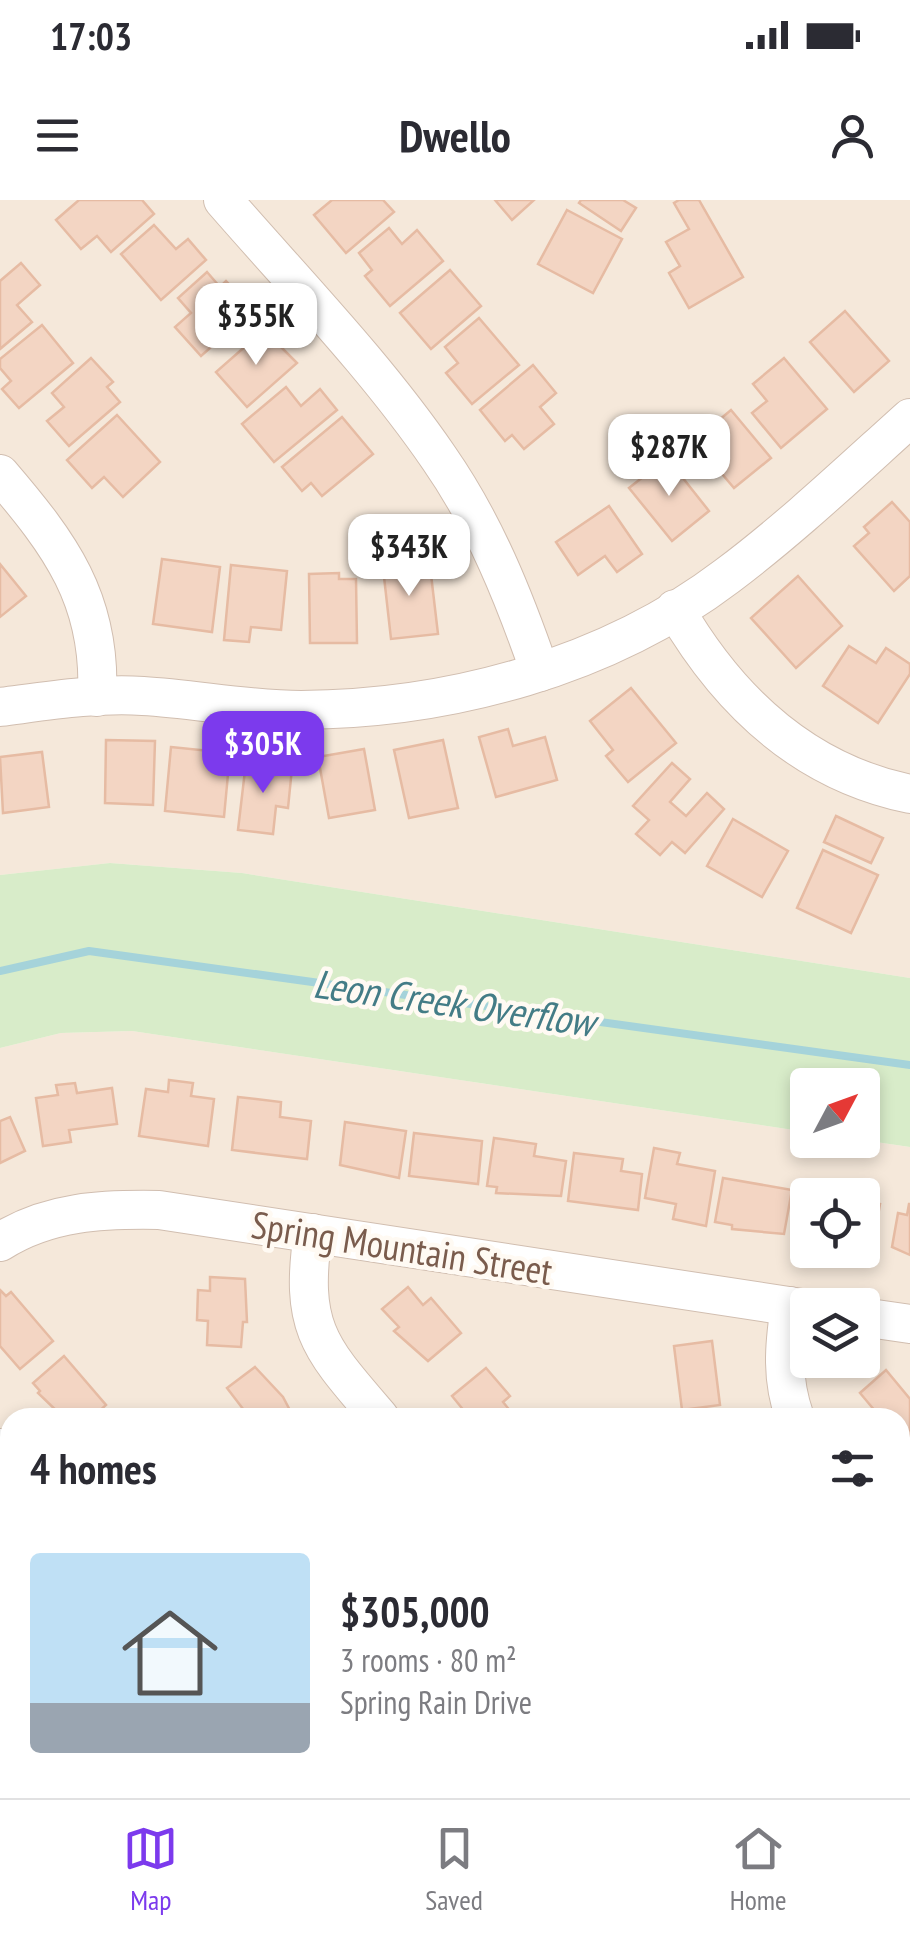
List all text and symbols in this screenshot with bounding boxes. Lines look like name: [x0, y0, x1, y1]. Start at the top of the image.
text: 17:03: [50, 11, 132, 60]
text: Dwello: [399, 106, 511, 164]
icon: menu: [30, 108, 85, 163]
icon: person: [825, 108, 880, 163]
pin: $355K: [186, 283, 326, 368]
text: $355K: [217, 294, 295, 336]
pin: $287K: [599, 414, 739, 499]
text: $287K: [630, 425, 708, 467]
pin: $343K: [339, 514, 479, 599]
text: $343K: [370, 525, 448, 567]
pin: $305K: [193, 711, 333, 796]
text: $305K: [224, 722, 302, 764]
water label: Leon Creek Overflow: [310, 957, 603, 1048]
north arrow: [790, 1068, 880, 1158]
map controls: [790, 1068, 880, 1378]
button: locate: [790, 1178, 880, 1268]
street label: Spring Mountain Street: [248, 1199, 556, 1295]
button: layers: [790, 1288, 880, 1378]
text: 4 homes: [30, 1441, 157, 1496]
icon: filters: [825, 1441, 880, 1496]
text: $305,000: [340, 1584, 490, 1639]
icon: home: [110, 1593, 230, 1713]
text: 3 rooms · 80 m²: [340, 1639, 517, 1681]
text: Spring Rain Drive: [340, 1681, 532, 1723]
tab: Map: [123, 1821, 178, 1918]
tab: Saved: [425, 1821, 483, 1918]
tab: Home: [730, 1821, 787, 1918]

